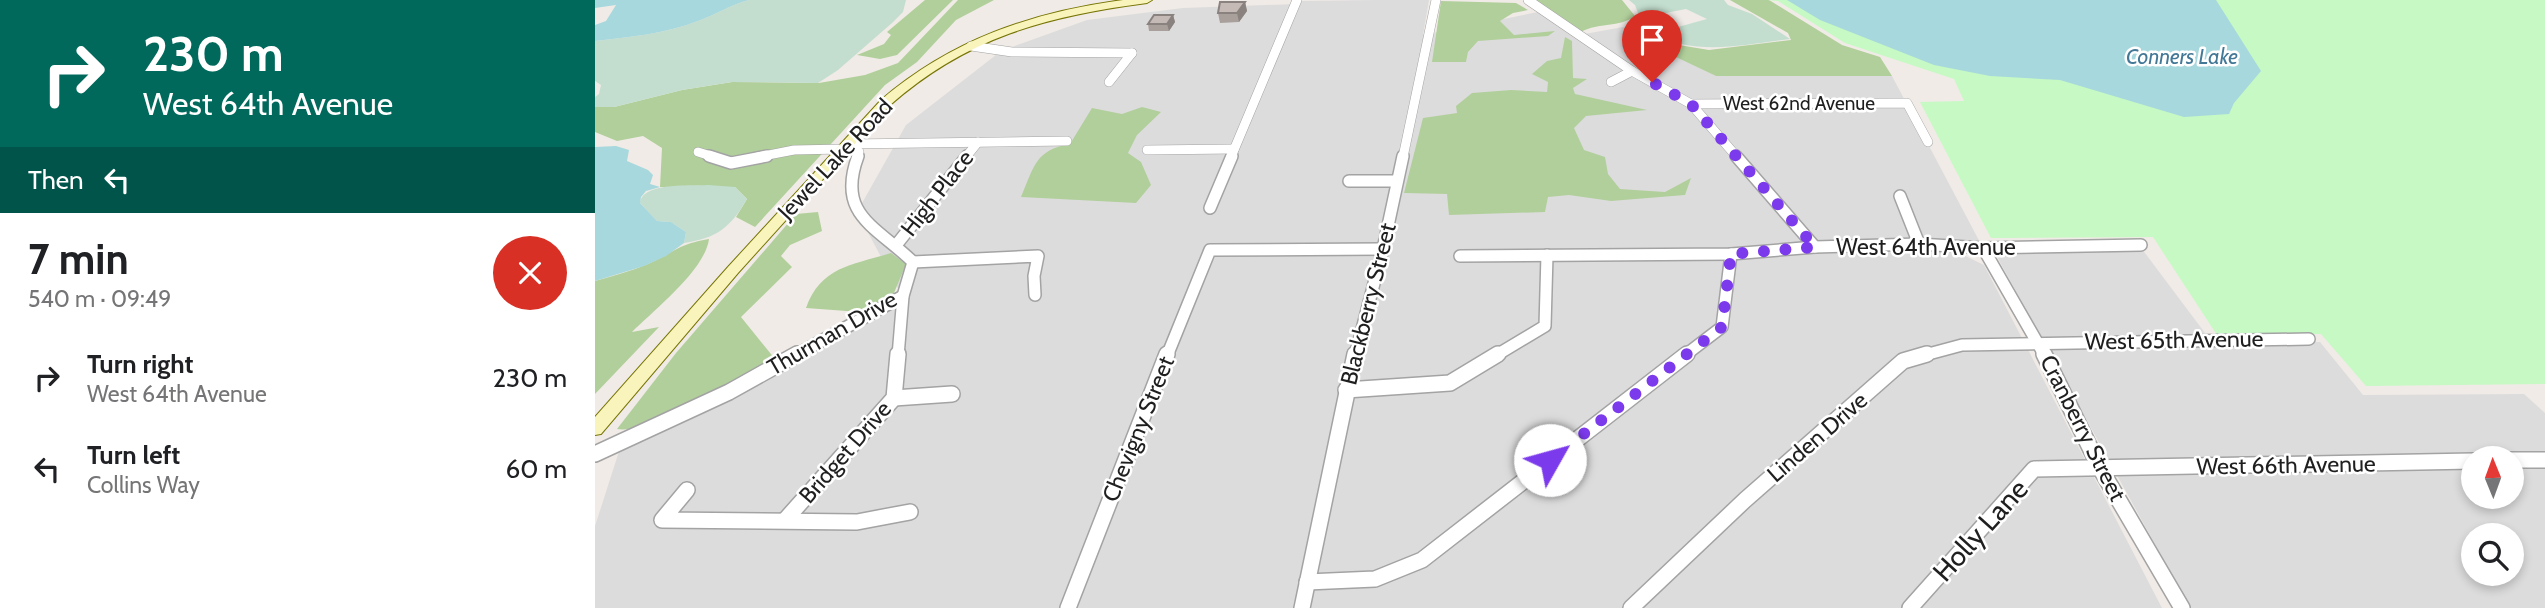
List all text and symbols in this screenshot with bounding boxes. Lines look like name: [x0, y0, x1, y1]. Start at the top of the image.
pin: [1622, 10, 1682, 82]
icon: arrive: [1633, 21, 1671, 59]
text: 230 m: [143, 24, 284, 83]
icon: right: [28, 28, 119, 119]
water label: Conners Lake: [2126, 44, 2238, 69]
text: West 64th Avenue: [143, 84, 393, 123]
street label: West 62nd Avenue: [1723, 92, 1875, 115]
street label: Jewel Lake Road: [771, 93, 898, 226]
street label: High Place: [895, 144, 979, 242]
icon: left: [98, 161, 136, 199]
text: Then: [28, 164, 84, 196]
street label: Blackberry Street: [1334, 220, 1402, 388]
text: 7 min: [28, 233, 129, 285]
street label: West 64th Avenue: [1836, 233, 2016, 261]
button: close: [493, 236, 567, 310]
text: 540 m · 09:49: [28, 285, 171, 313]
street label: Thurman Drive: [762, 285, 902, 381]
street label: West 65th Avenue: [2084, 324, 2264, 356]
text: Turn right: [87, 348, 193, 380]
street label: Cranberry Street: [2034, 350, 2132, 506]
street label: Chevigny Street: [1096, 352, 1180, 506]
icon: right: [28, 359, 66, 397]
text: 230 m: [493, 362, 567, 394]
text: West 64th Avenue: [87, 380, 267, 408]
street label: Linden Drive: [1761, 386, 1873, 488]
street label: Bridget Drive: [793, 395, 897, 509]
position arrow: [1513, 423, 1587, 497]
text: Turn left: [87, 439, 180, 471]
north arrow: [2461, 446, 2523, 509]
map controls: [2461, 446, 2524, 586]
street label: West 66th Avenue: [2196, 449, 2376, 481]
icon: left: [28, 450, 66, 488]
text: 60 m: [505, 453, 567, 485]
text: Collins Way: [87, 471, 200, 499]
street label: Holly Lane: [1925, 472, 2035, 588]
button: search: [2461, 523, 2524, 586]

